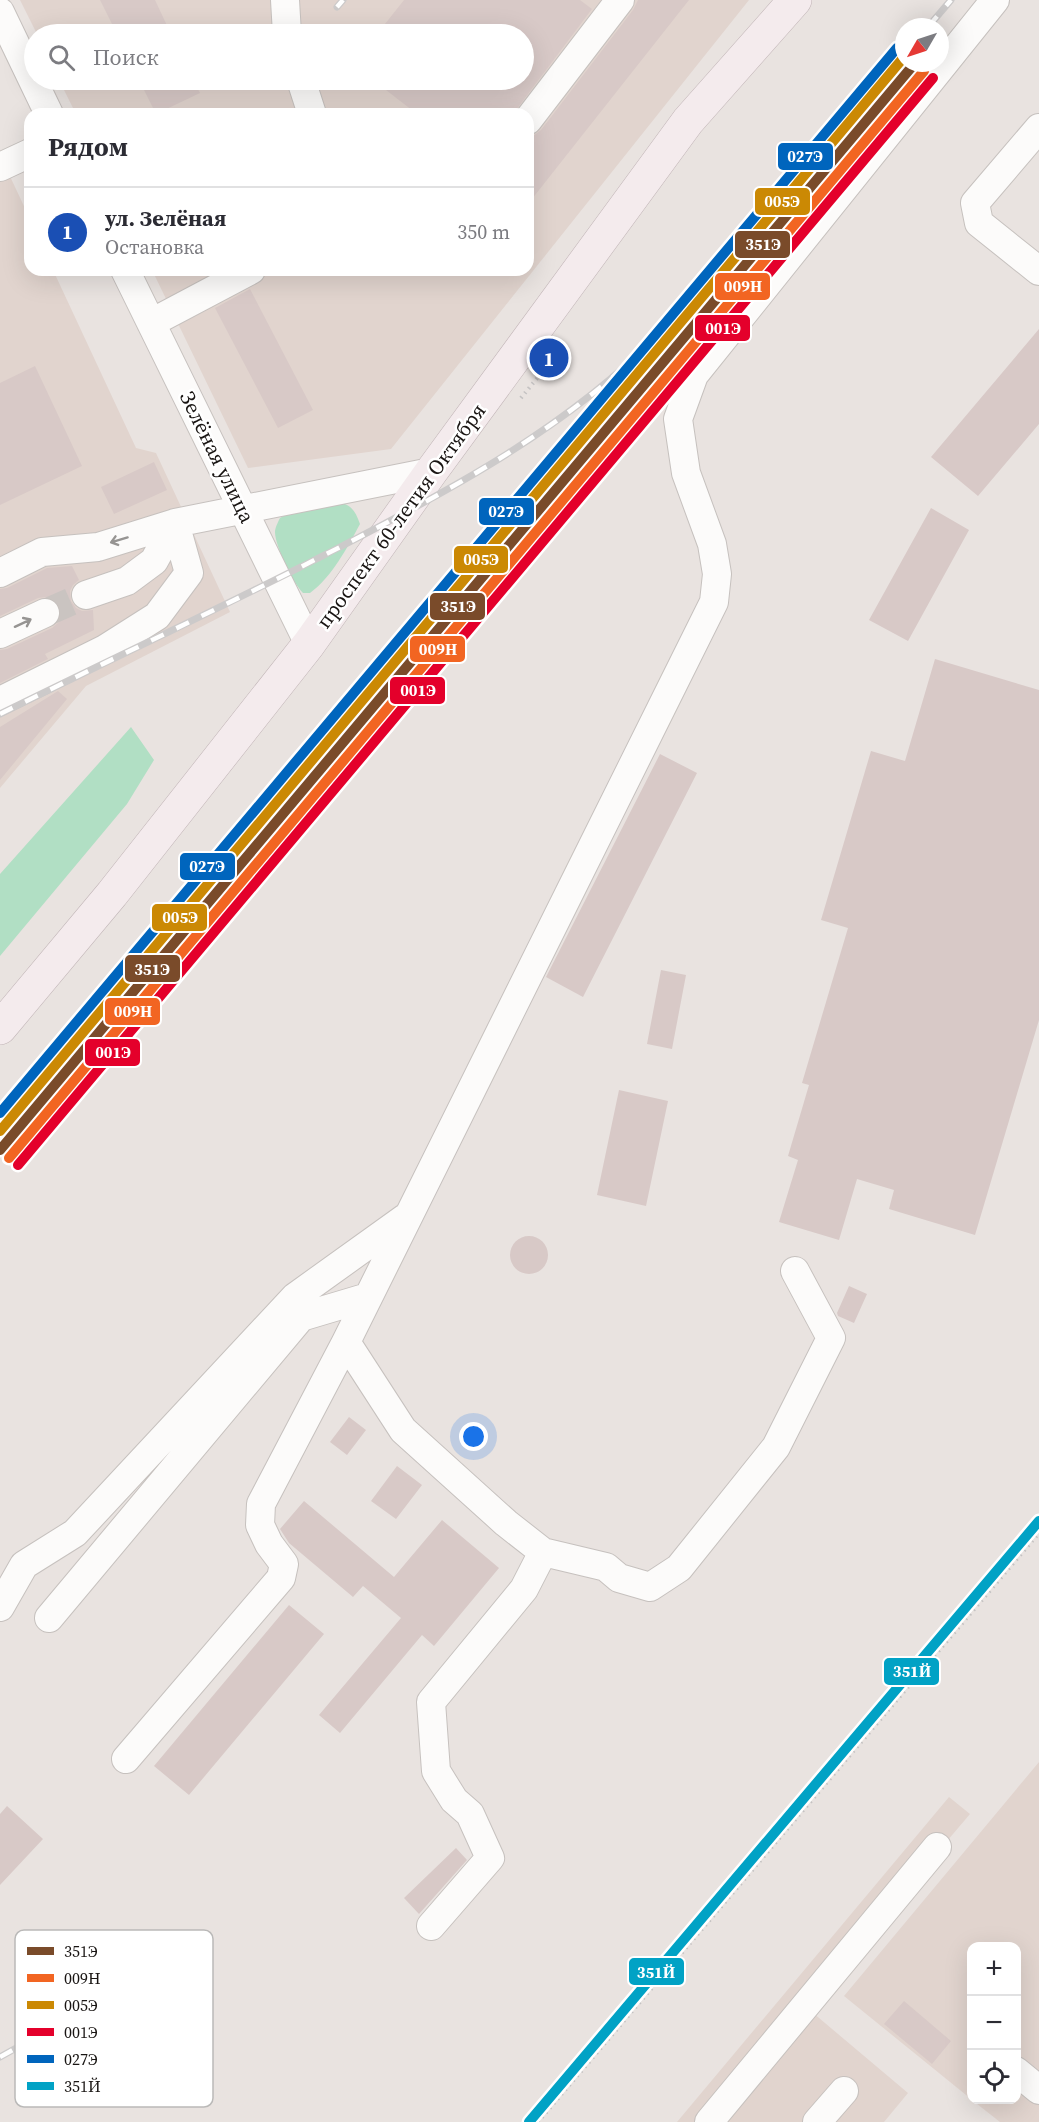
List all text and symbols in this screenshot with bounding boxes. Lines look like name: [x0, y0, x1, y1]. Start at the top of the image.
north arrow: [895, 18, 949, 72]
search box: [24, 24, 534, 90]
icon: search: [45, 41, 78, 74]
text: Поиск: [93, 42, 159, 72]
text: Рядом: [48, 129, 128, 165]
line badge: 027Э: [777, 142, 834, 171]
text: 027Э: [787, 145, 823, 167]
line badge: 005Э: [754, 187, 811, 216]
text: 005Э: [764, 190, 800, 212]
text: ул. Зелёная: [105, 203, 226, 233]
text: 1: [62, 218, 73, 246]
text: 350 m: [457, 218, 510, 246]
line badge: 351Э: [734, 230, 791, 259]
text: Остановка: [105, 233, 204, 261]
text: 351Э: [745, 233, 781, 255]
line badge: 009Н: [714, 272, 771, 301]
text: 009Н: [724, 275, 762, 297]
line badge: 001Э: [694, 314, 751, 342]
text: 001Э: [705, 317, 741, 339]
pin: 1: [530, 336, 568, 380]
street label: Зелёная улица: [173, 386, 262, 528]
street label: проспект 60-летия Октября: [309, 397, 492, 634]
line badge: 027Э: [478, 497, 535, 526]
text: 027Э: [488, 500, 524, 522]
one-way arrow: [110, 535, 129, 546]
line badge: 005Э: [453, 545, 509, 574]
text: 005Э: [463, 548, 499, 570]
line badge: 351Э: [429, 592, 486, 621]
text: 351Э: [440, 595, 476, 617]
one-way arrow: [13, 617, 31, 629]
line badge: 009Н: [409, 635, 466, 663]
text: 009Н: [419, 638, 457, 660]
line badge: 001Э: [389, 676, 446, 705]
text: 001Э: [400, 679, 436, 701]
line badge: 027Э: [179, 852, 236, 881]
text: 027Э: [189, 855, 225, 877]
line badge: 005Э: [151, 903, 208, 932]
text: 005Э: [162, 906, 198, 928]
line badge: 351Э: [124, 954, 181, 983]
text: 351Э: [134, 958, 170, 980]
line badge: 009Н: [104, 997, 161, 1026]
text: 009Н: [114, 1000, 152, 1022]
line badge: 001Э: [84, 1038, 141, 1067]
text: 001Э: [95, 1041, 131, 1063]
your location: [459, 1422, 488, 1451]
line badge: 351Й: [883, 1657, 940, 1686]
text: 351Й: [893, 1660, 931, 1682]
legend: [15, 1930, 213, 2107]
text: 351Э: [64, 1940, 98, 1962]
map controls: [967, 1942, 1021, 2104]
button: +: [967, 1942, 1021, 1996]
line badge: 351Й: [628, 1957, 685, 1986]
text: 351Й: [637, 1961, 675, 1983]
text: 009Н: [64, 1967, 101, 1989]
text: 005Э: [64, 1994, 98, 2016]
button: −: [967, 1996, 1021, 2050]
text: 001Э: [64, 2021, 98, 2043]
text: 027Э: [64, 2048, 98, 2070]
button: locate: [967, 2050, 1021, 2104]
text: 351Й: [64, 2075, 101, 2097]

